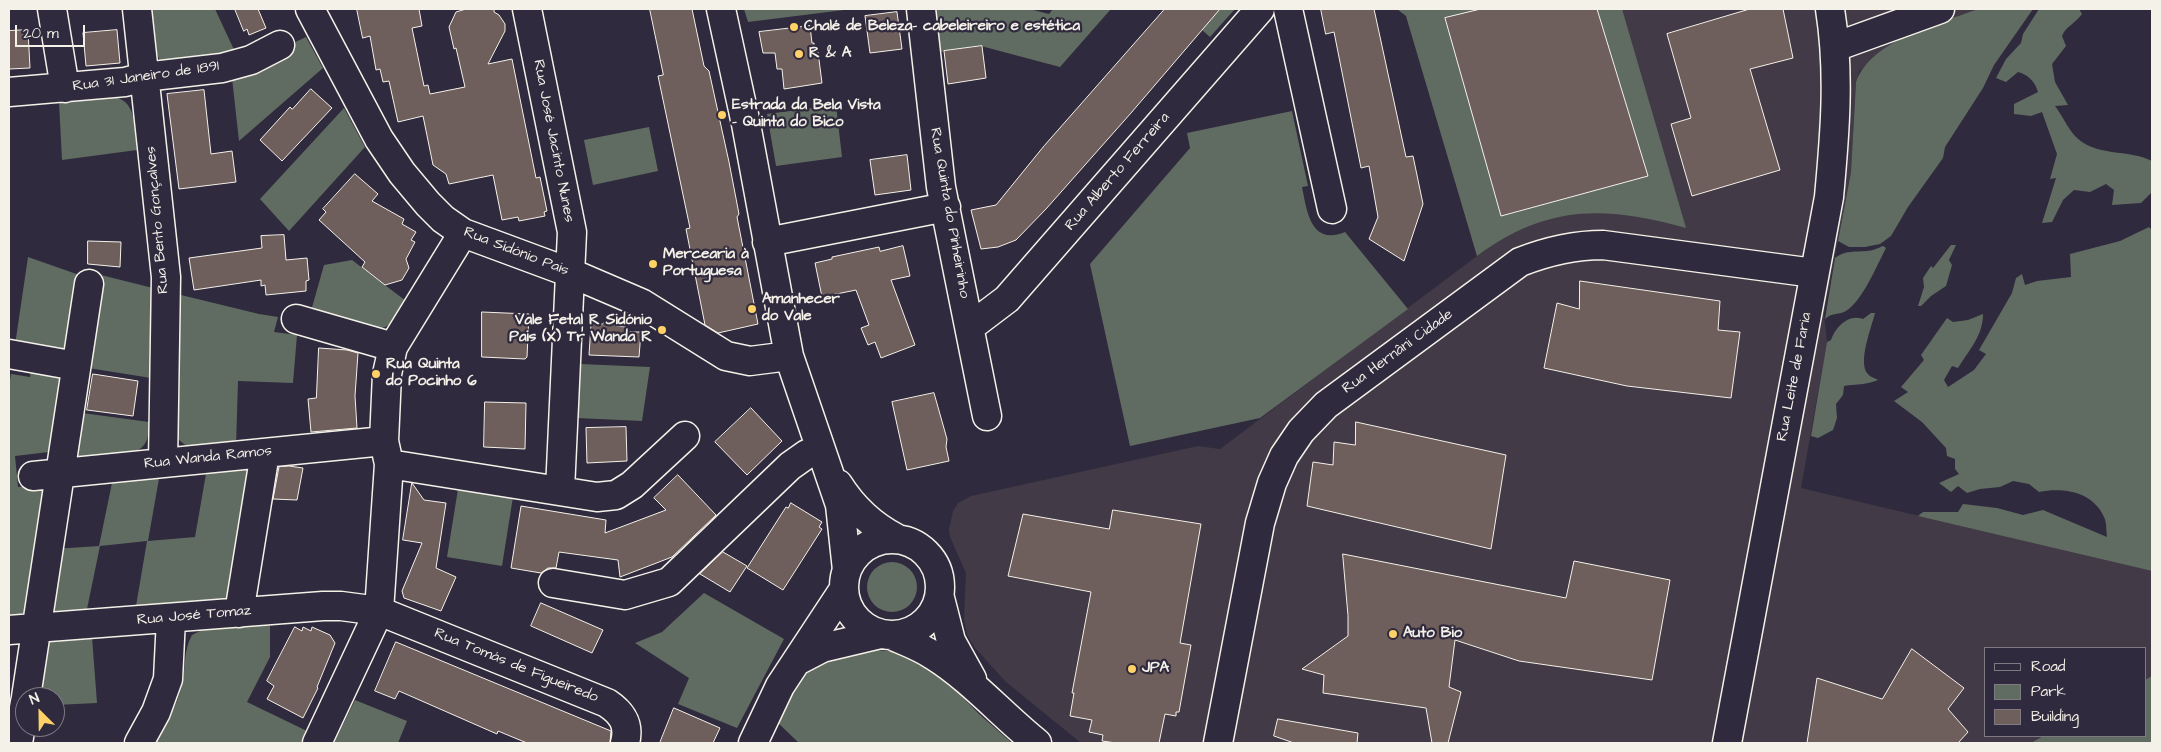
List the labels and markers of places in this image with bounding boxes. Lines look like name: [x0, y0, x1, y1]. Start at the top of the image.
place label: Chalé de Beleza- cabeleireiro e estética: [804, 18, 1080, 36]
marker: Chalé de Beleza- cabeleireiro e estética: [788, 21, 800, 33]
place label: R & A: [809, 45, 851, 63]
marker: R & A: [793, 48, 805, 60]
place label: Estrada da Bela Vista - Quinta do Bico: [732, 97, 881, 132]
marker: Estrada da Bela Vista - Quinta do Bico: [716, 109, 728, 121]
place label: Mercearia à Portuguesa: [663, 246, 749, 281]
marker: Mercearia à Portuguesa: [647, 258, 659, 270]
place label: Amanhecer do Vale: [762, 291, 840, 326]
marker: Amanhecer do Vale: [746, 303, 758, 315]
place label: Vale Fetal R Sidónio Pais (X) Tr Wanda R: [509, 312, 652, 347]
marker: Vale Fetal R Sidónio Pais (X) Tr Wanda R: [656, 324, 668, 336]
place label: Rua Quinta do Pocinho 6: [386, 356, 477, 391]
marker: Rua Quinta do Pocinho 6: [370, 368, 382, 380]
place label: Auto Bio: [1403, 625, 1462, 643]
marker: Auto Bio: [1387, 628, 1399, 640]
place label: JPA: [1142, 660, 1169, 678]
marker: JPA: [1126, 663, 1138, 675]

